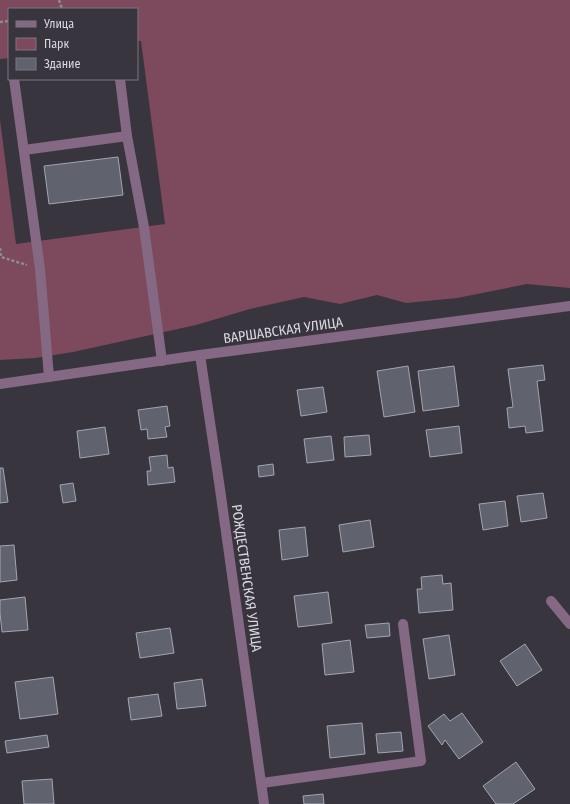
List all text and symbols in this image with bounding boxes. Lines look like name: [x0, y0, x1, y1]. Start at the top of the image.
legend: [8, 8, 138, 80]
text: Улица: [43, 17, 74, 31]
text: Парк: [44, 37, 70, 51]
text: Здание: [44, 57, 80, 71]
street label: ВАРШАВСКАЯ УЛИЦА: [222, 314, 345, 347]
street label: РОЖДЕСТВЕНСКАЯ УЛИЦА: [228, 503, 265, 653]

